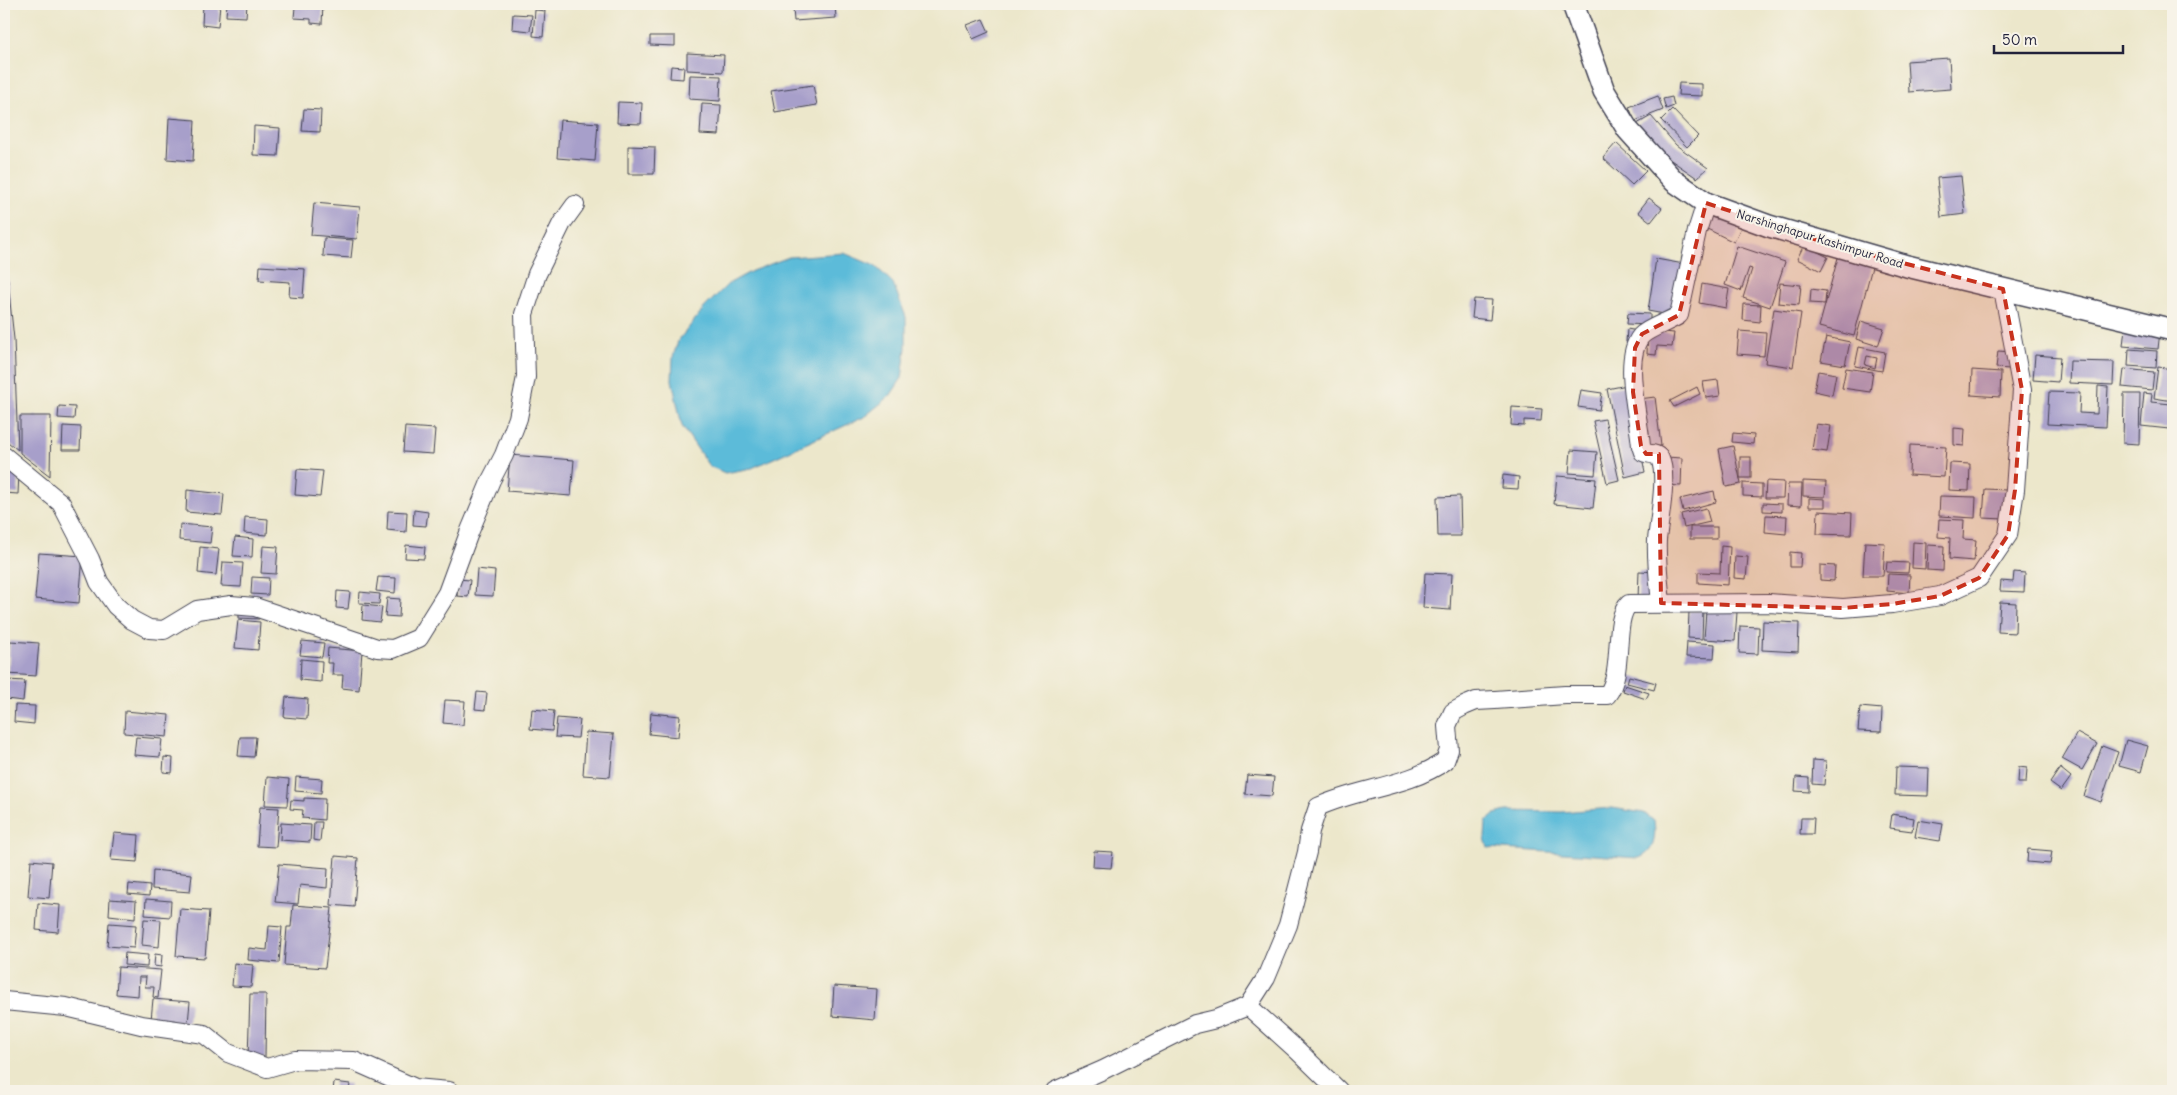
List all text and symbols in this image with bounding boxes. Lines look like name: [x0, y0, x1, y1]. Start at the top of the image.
scale bar: [1994, 22, 2123, 54]
text: 50 m: [2002, 30, 2037, 49]
street label: Narshinghapur Kashimpur Road: [1735, 206, 1905, 271]

